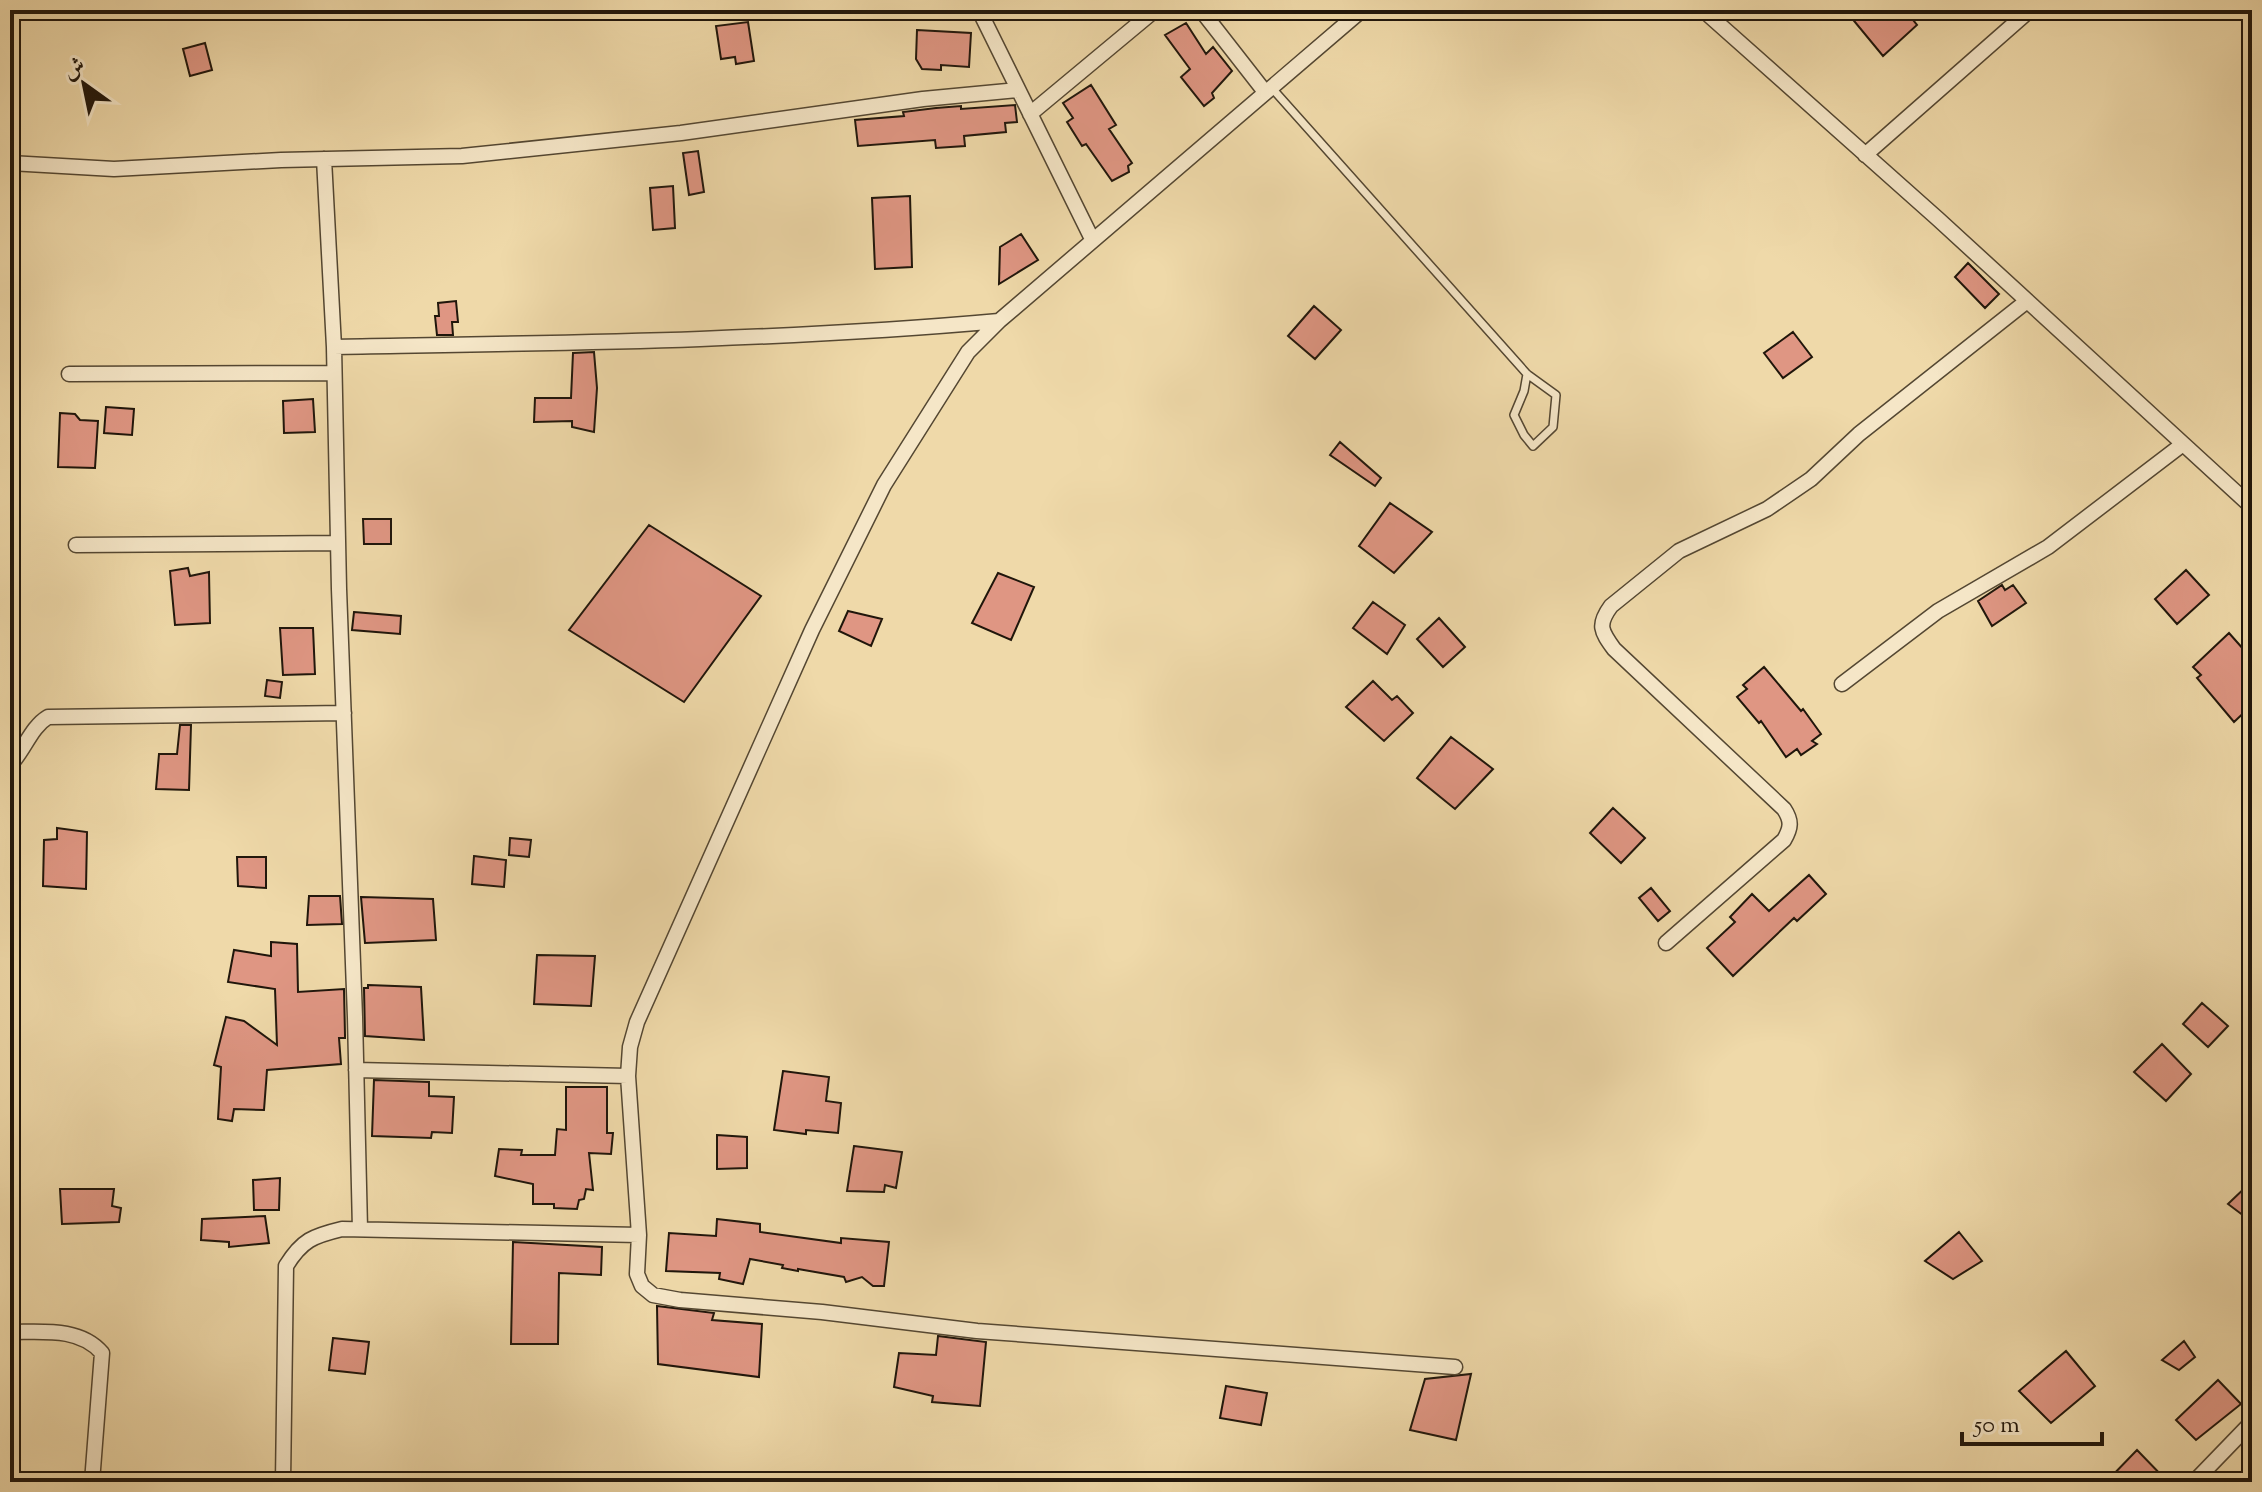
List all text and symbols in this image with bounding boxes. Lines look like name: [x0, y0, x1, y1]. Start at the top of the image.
north arrow: [44, 44, 124, 124]
text: ش: [57, 50, 93, 89]
scale bar: [1962, 1396, 2102, 1446]
text: 50 m: [1972, 1409, 2020, 1443]

